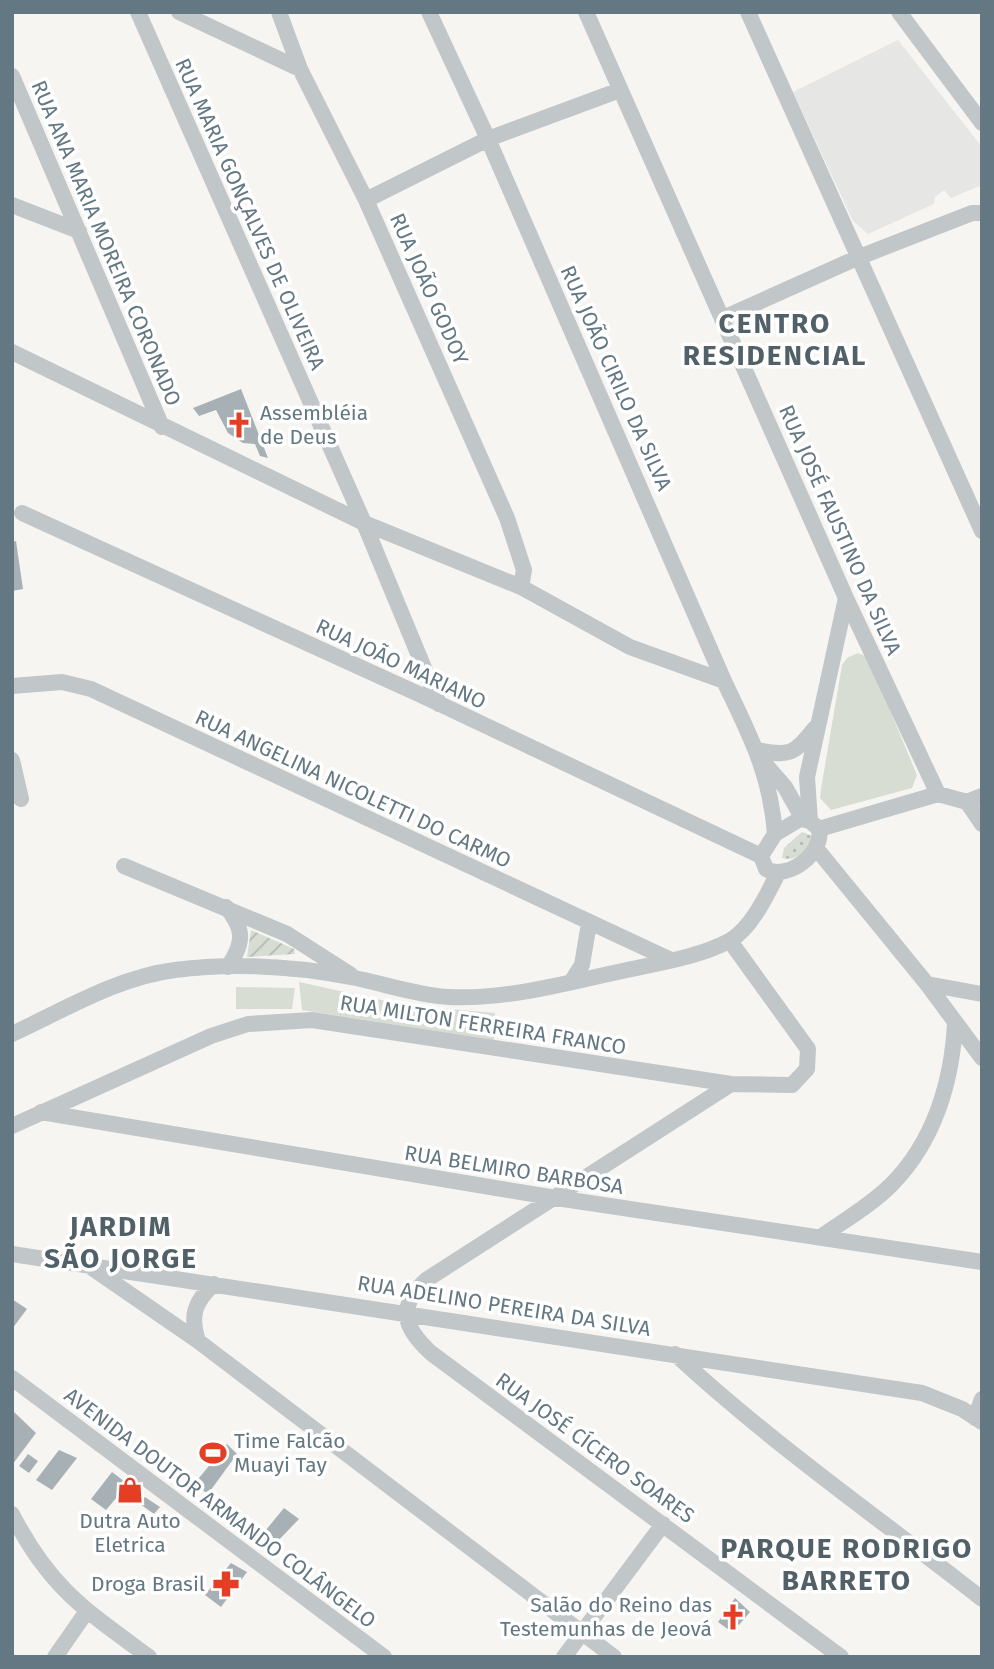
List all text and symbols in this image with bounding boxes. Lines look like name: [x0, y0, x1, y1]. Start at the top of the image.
street label: RUA MARIA GONÇALVES DE OLIVEIRA: [169, 54, 331, 374]
street label: RUA ANA MARIA MOREIRA CORONADO: [25, 76, 187, 410]
street label: RUA JOÃO GODOY: [384, 209, 474, 369]
street label: RUA JOÃO CIRILO DA SILVA: [555, 261, 677, 495]
district label: CENTRO RESIDENCIAL: [683, 307, 867, 372]
place label: Assembléia de Deus: [260, 400, 368, 450]
street label: RUA JOSÉ FAUSTINO DA SILVA: [773, 401, 907, 659]
church icon: Assembléia de Deus: [224, 410, 254, 440]
street label: RUA JOÃO MARIANO: [312, 613, 490, 715]
street label: RUA ANGELINA NICOLETTI DO CARMO: [191, 704, 515, 874]
street label: RUA MILTON FERREIRA FRANCO: [338, 990, 628, 1060]
street label: RUA BELMIRO BARBOSA: [403, 1140, 625, 1200]
district label: JARDIM SÃO JORGE: [44, 1210, 198, 1275]
street label: RUA ADELINO PEREIRA DA SILVA: [356, 1270, 652, 1342]
street label: RUA JOSÉ CÍCERO SOARES: [490, 1367, 700, 1529]
street label: AVENIDA DOUTOR ARMANDO COLÂNGELO: [59, 1382, 381, 1634]
place label: Time Falcão Muayi Tay: [234, 1428, 346, 1478]
sports icon: Time Falcão Muayi Tay: [198, 1438, 228, 1468]
shop icon: Dutra Auto Eletrica: [115, 1475, 145, 1505]
place label: Dutra Auto Eletrica: [79, 1508, 181, 1558]
district label: PARQUE RODRIGO BARRETO: [721, 1532, 973, 1597]
pharmacy icon: Droga Brasil: [211, 1569, 241, 1599]
place label: Droga Brasil: [91, 1571, 205, 1597]
place label: Salão do Reino das Testemunhas de Jeová: [500, 1592, 712, 1642]
church icon: Salão do Reino das Testemunhas de Jeová: [718, 1602, 748, 1632]

